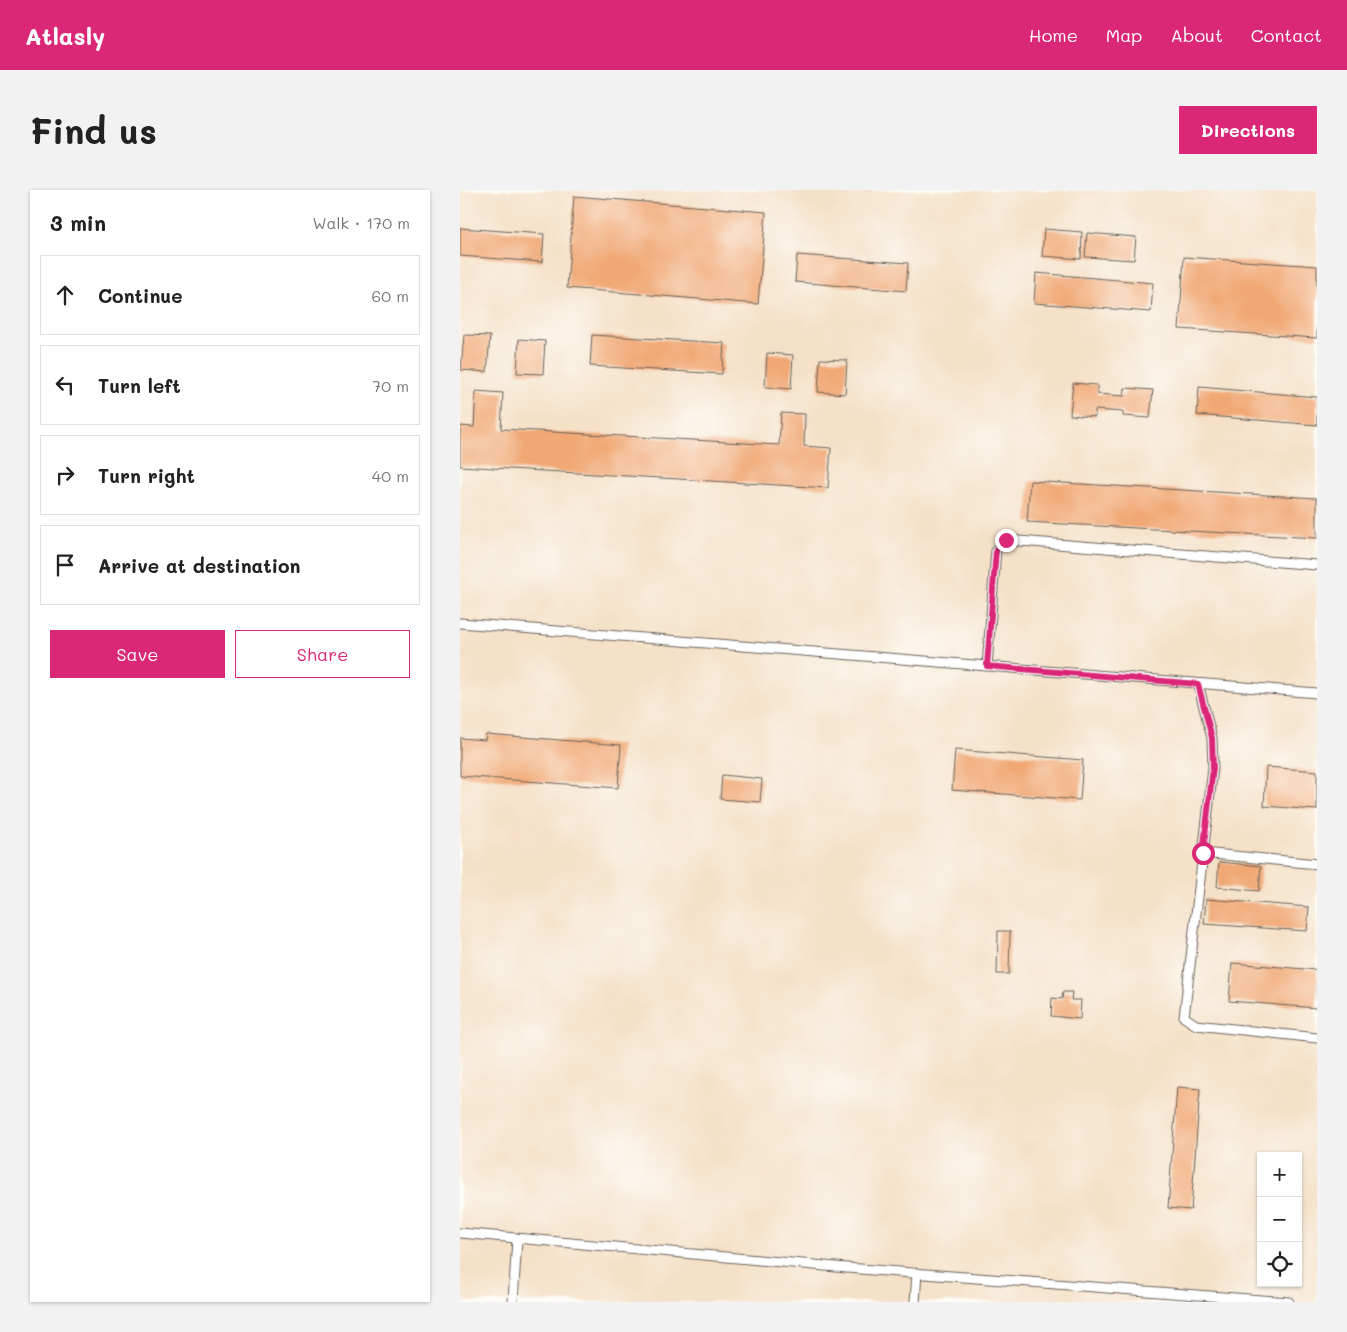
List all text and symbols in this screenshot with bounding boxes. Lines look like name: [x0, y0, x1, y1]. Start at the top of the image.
text: Atlasly: [25, 20, 105, 51]
text: Home: [1029, 23, 1078, 47]
text: Map: [1106, 23, 1142, 47]
text: About: [1170, 23, 1223, 47]
text: Contact: [1251, 23, 1322, 47]
button: Directions: [1179, 106, 1317, 154]
text: Find us: [30, 107, 157, 153]
text: 3 min: [50, 209, 106, 236]
text: Walk · 170 m: [312, 212, 410, 233]
icon: ahead: [51, 281, 79, 309]
text: Continue: [98, 283, 183, 308]
text: 60 m: [372, 285, 409, 306]
icon: left: [51, 371, 79, 399]
text: Turn left: [98, 373, 181, 398]
text: 70 m: [372, 375, 409, 396]
icon: right: [51, 461, 79, 489]
text: Turn right: [98, 463, 195, 488]
text: 40 m: [372, 465, 409, 486]
route end: [995, 529, 1018, 552]
icon: arrive: [51, 551, 79, 579]
text: Arrive at destination: [98, 553, 301, 578]
button: Save: [50, 630, 225, 678]
button: Share: [235, 630, 410, 678]
route start: [1192, 842, 1215, 865]
map controls: [1257, 1152, 1302, 1287]
button: +: [1257, 1152, 1302, 1197]
button: −: [1257, 1197, 1302, 1242]
button: locate: [1257, 1242, 1302, 1287]

